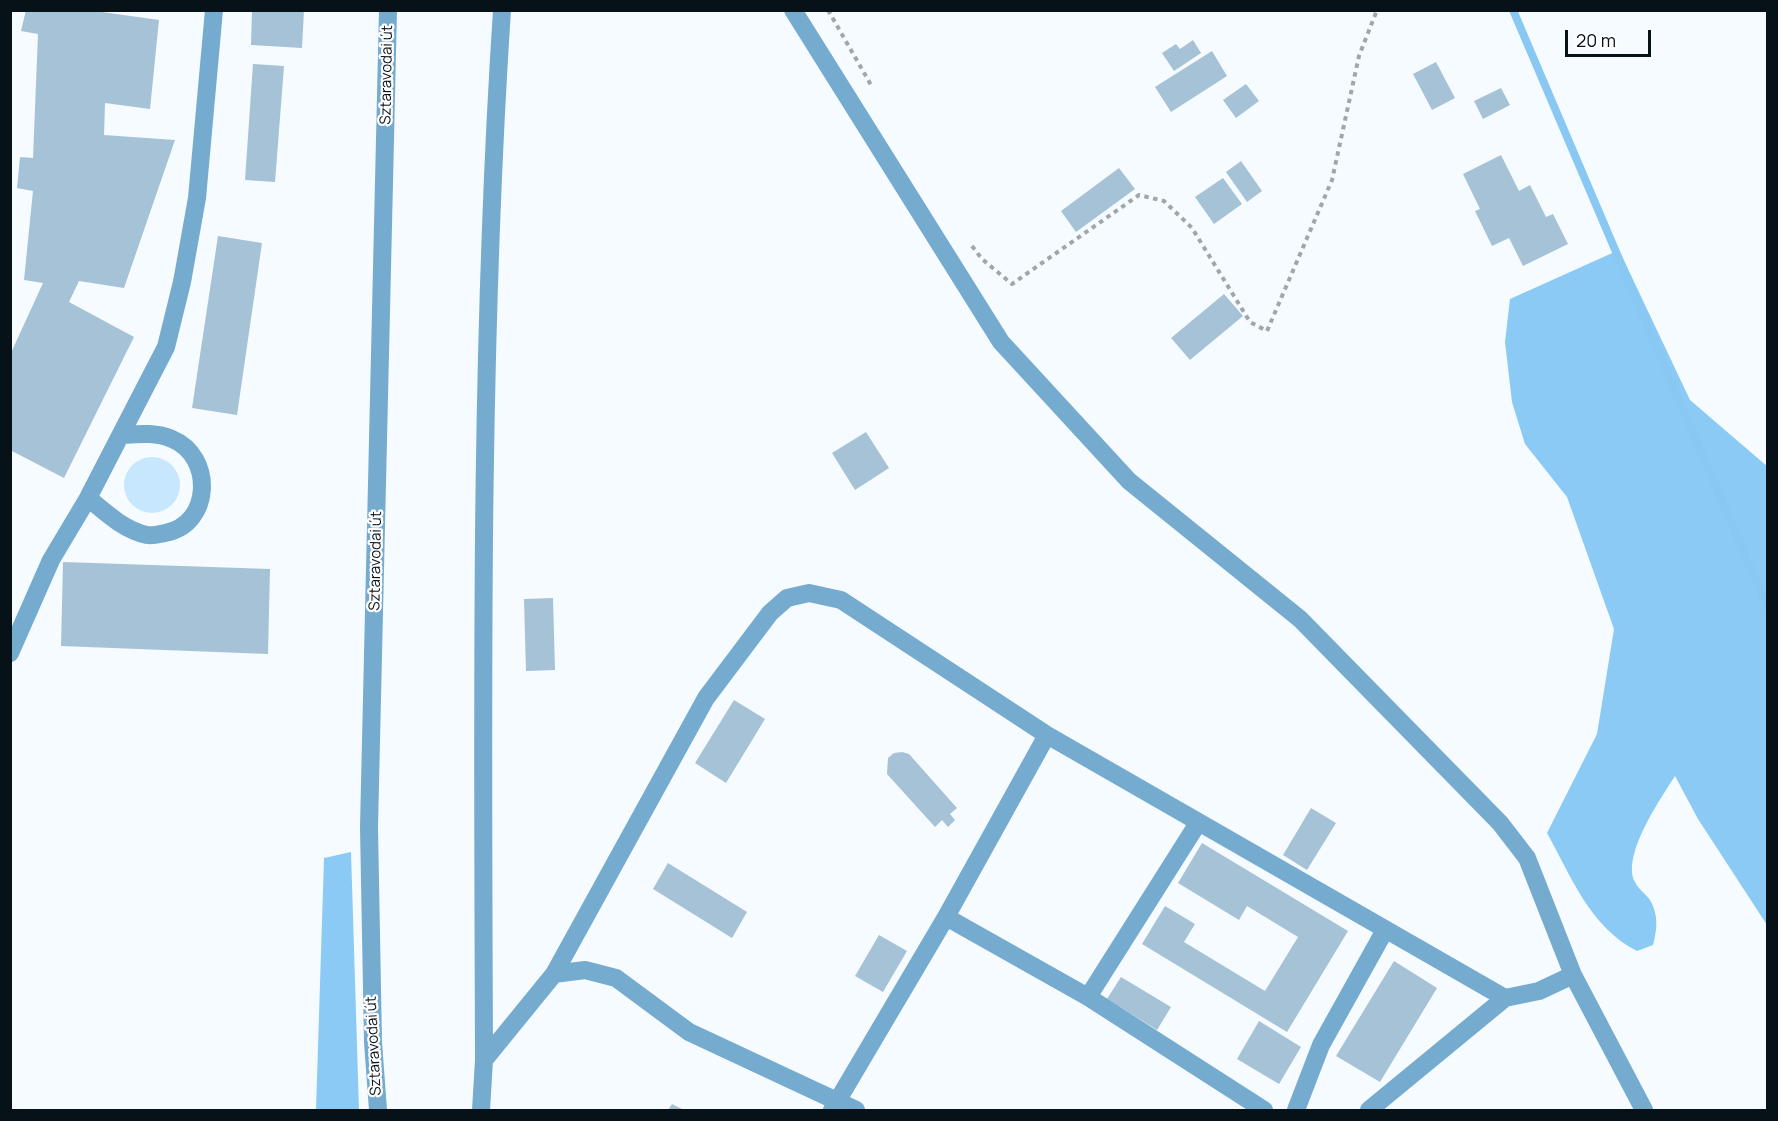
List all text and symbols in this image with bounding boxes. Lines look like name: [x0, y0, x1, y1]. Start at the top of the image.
scale bar: [1568, 18, 1654, 56]
street label: Sztaravodai út: [377, 25, 397, 125]
text: 20 m: [1576, 28, 1616, 52]
street label: Sztaravodai út: [366, 511, 386, 611]
street label: Sztaravodai út: [362, 996, 386, 1096]

